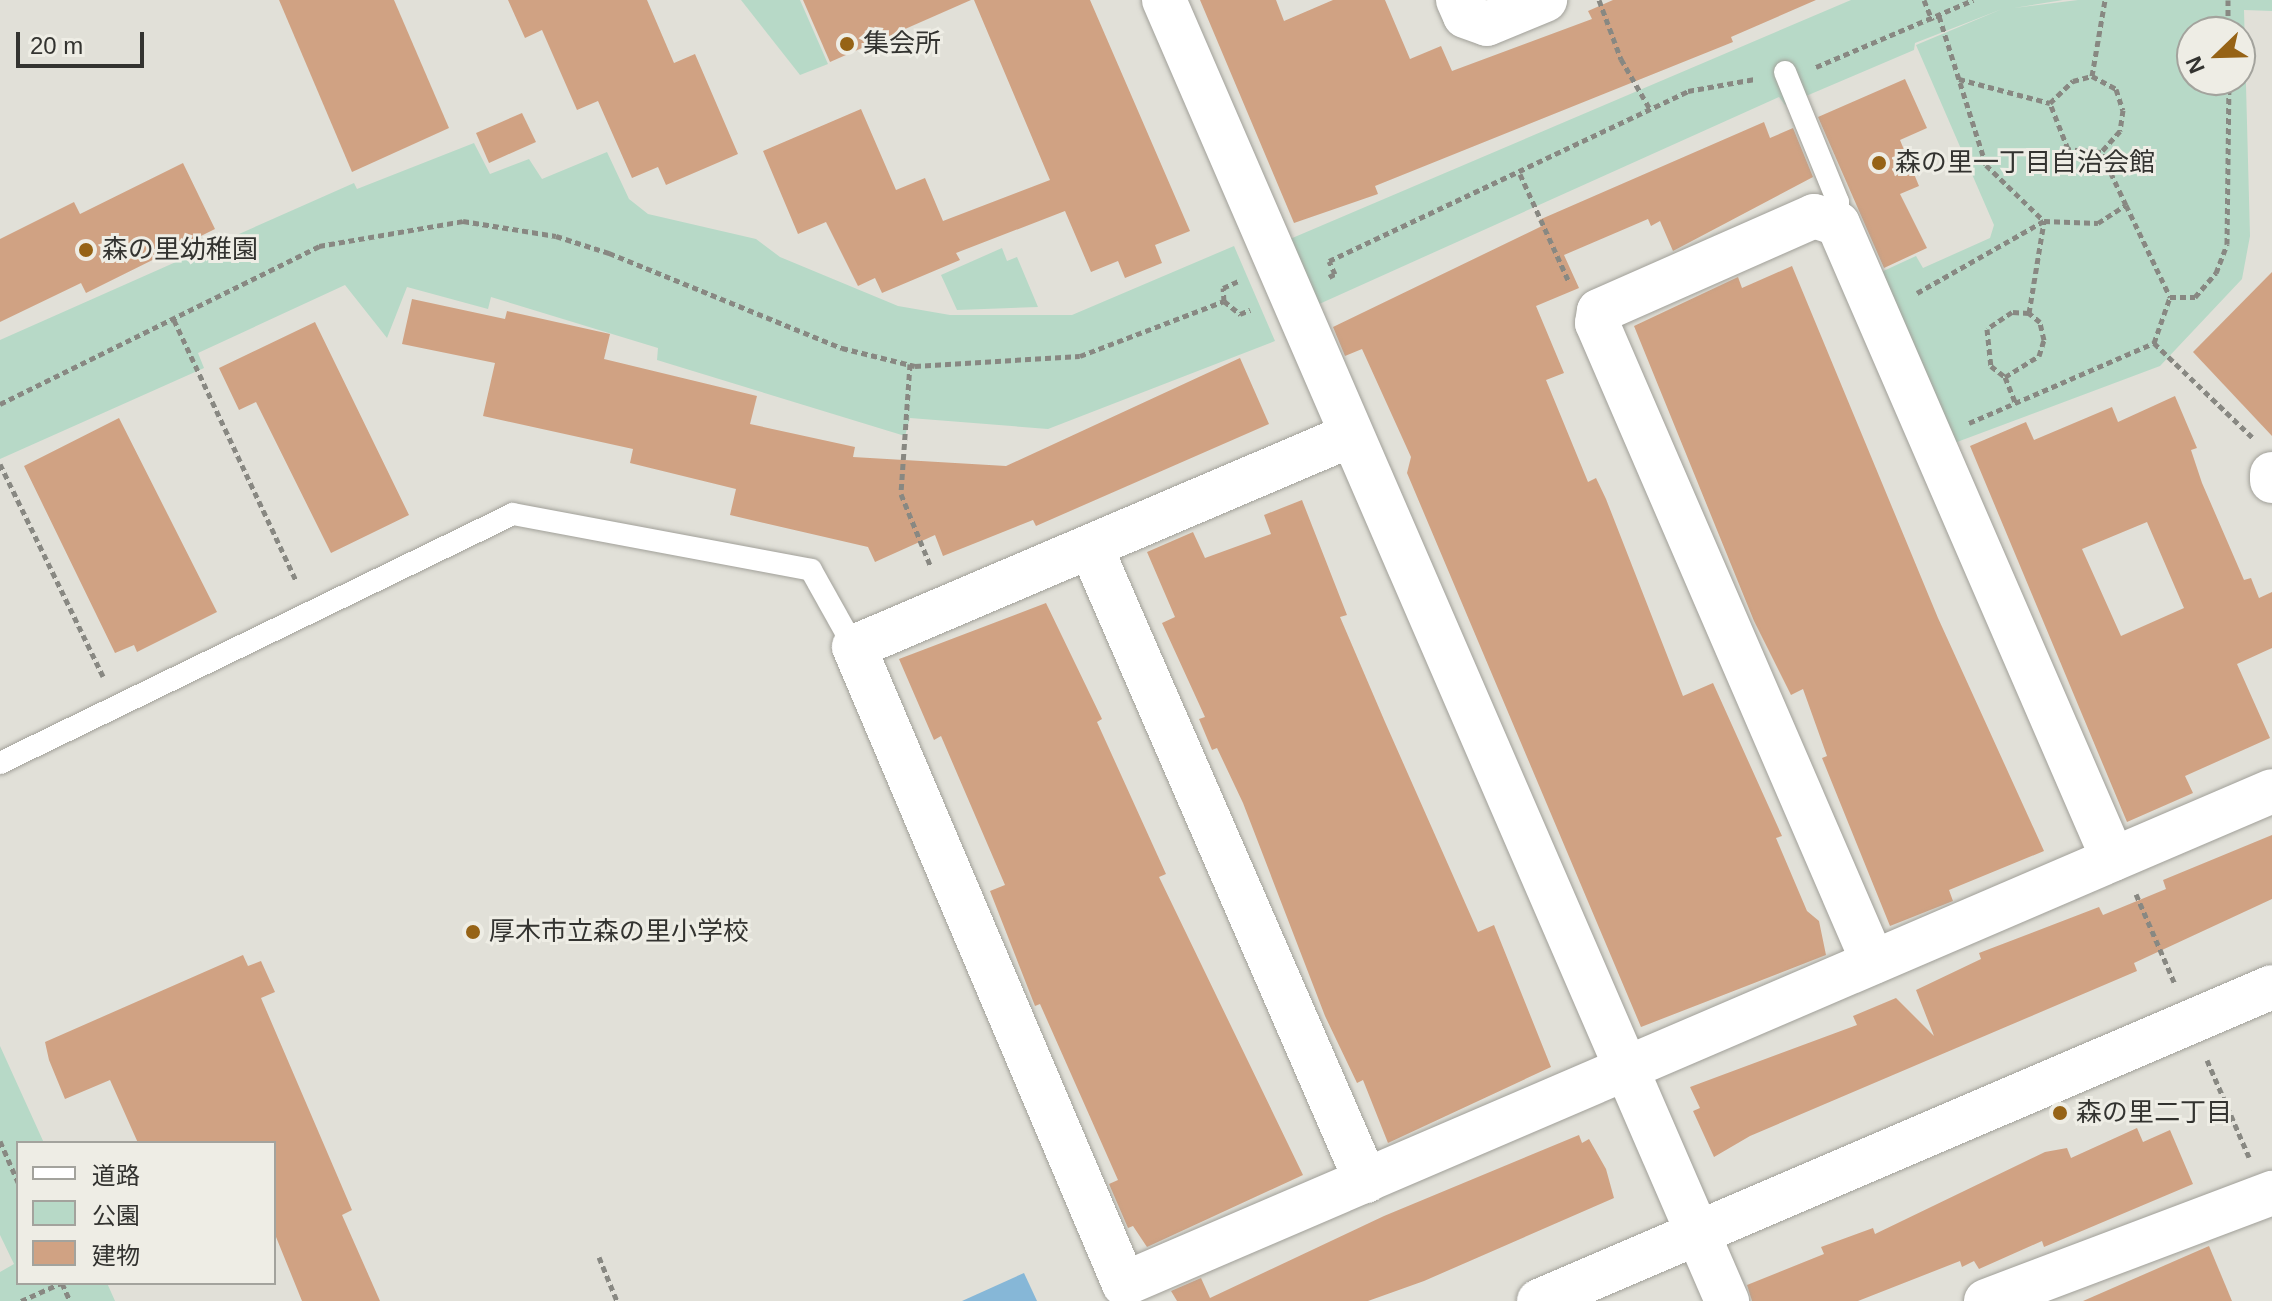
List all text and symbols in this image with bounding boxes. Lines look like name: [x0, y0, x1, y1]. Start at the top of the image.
scale bar: [20, 16, 148, 66]
north arrow: [2176, 16, 2256, 96]
place label: 集会所: [863, 28, 941, 60]
text: 20 m: [30, 32, 83, 59]
marker: 集会所: [838, 35, 856, 53]
text: N: [2181, 53, 2210, 77]
place label: 森の里一丁目自治会館: [1895, 147, 2155, 179]
marker: 森の里一丁目自治会館: [1870, 154, 1888, 172]
place label: 森の里幼稚園: [102, 234, 258, 266]
marker: 森の里幼稚園: [77, 241, 95, 259]
place label: 厚木市立森の里小学校: [489, 916, 749, 948]
marker: 厚木市立森の里小学校: [464, 923, 482, 941]
place label: 森の里二丁目: [2076, 1097, 2232, 1129]
marker: 森の里二丁目: [2051, 1104, 2069, 1122]
legend: [16, 1141, 276, 1285]
text: 道路: [92, 1162, 140, 1189]
text: 公園: [92, 1202, 140, 1229]
text: 建物: [92, 1242, 140, 1269]

